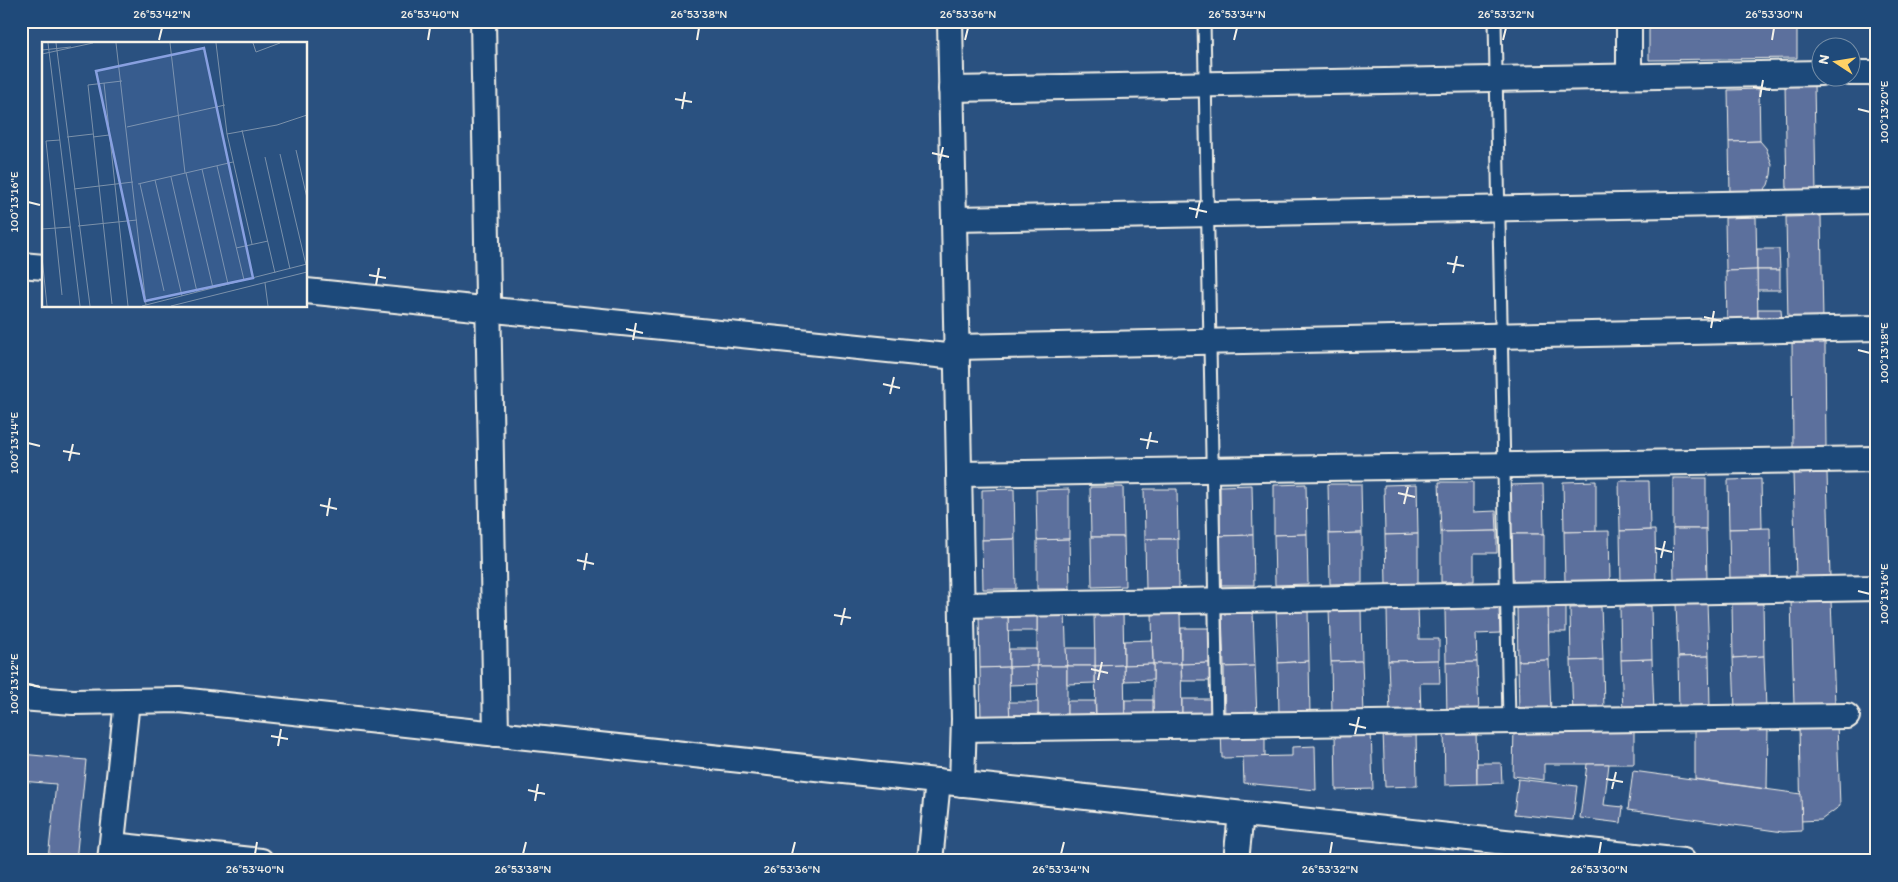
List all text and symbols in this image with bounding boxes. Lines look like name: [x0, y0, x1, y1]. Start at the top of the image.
text: 26°53'42"N: [133, 7, 191, 21]
text: 26°53'40"N: [401, 7, 459, 21]
text: 26°53'38"N: [671, 7, 727, 21]
text: 26°53'36"N: [940, 7, 996, 21]
text: 26°53'34"N: [1208, 7, 1266, 21]
text: 26°53'32"N: [1478, 7, 1534, 21]
text: 26°53'30"N: [1745, 7, 1803, 21]
north arrow: [1810, 38, 1860, 88]
inset map: [42, 42, 308, 308]
text: N: [1814, 53, 1833, 66]
text: 100°13'20"E: [1877, 80, 1891, 143]
text: 100°13'16"E: [7, 171, 21, 233]
text: 100°13'18"E: [1877, 322, 1891, 384]
text: 100°13'14"E: [7, 412, 21, 474]
text: 100°13'16"E: [1877, 563, 1891, 625]
text: 100°13'12"E: [7, 653, 21, 715]
text: 26°53'40"N: [226, 862, 284, 876]
text: 26°53'38"N: [495, 862, 551, 876]
text: 26°53'36"N: [764, 862, 820, 876]
text: 26°53'34"N: [1032, 862, 1090, 876]
text: 26°53'32"N: [1302, 862, 1358, 876]
text: 26°53'30"N: [1570, 862, 1628, 876]

